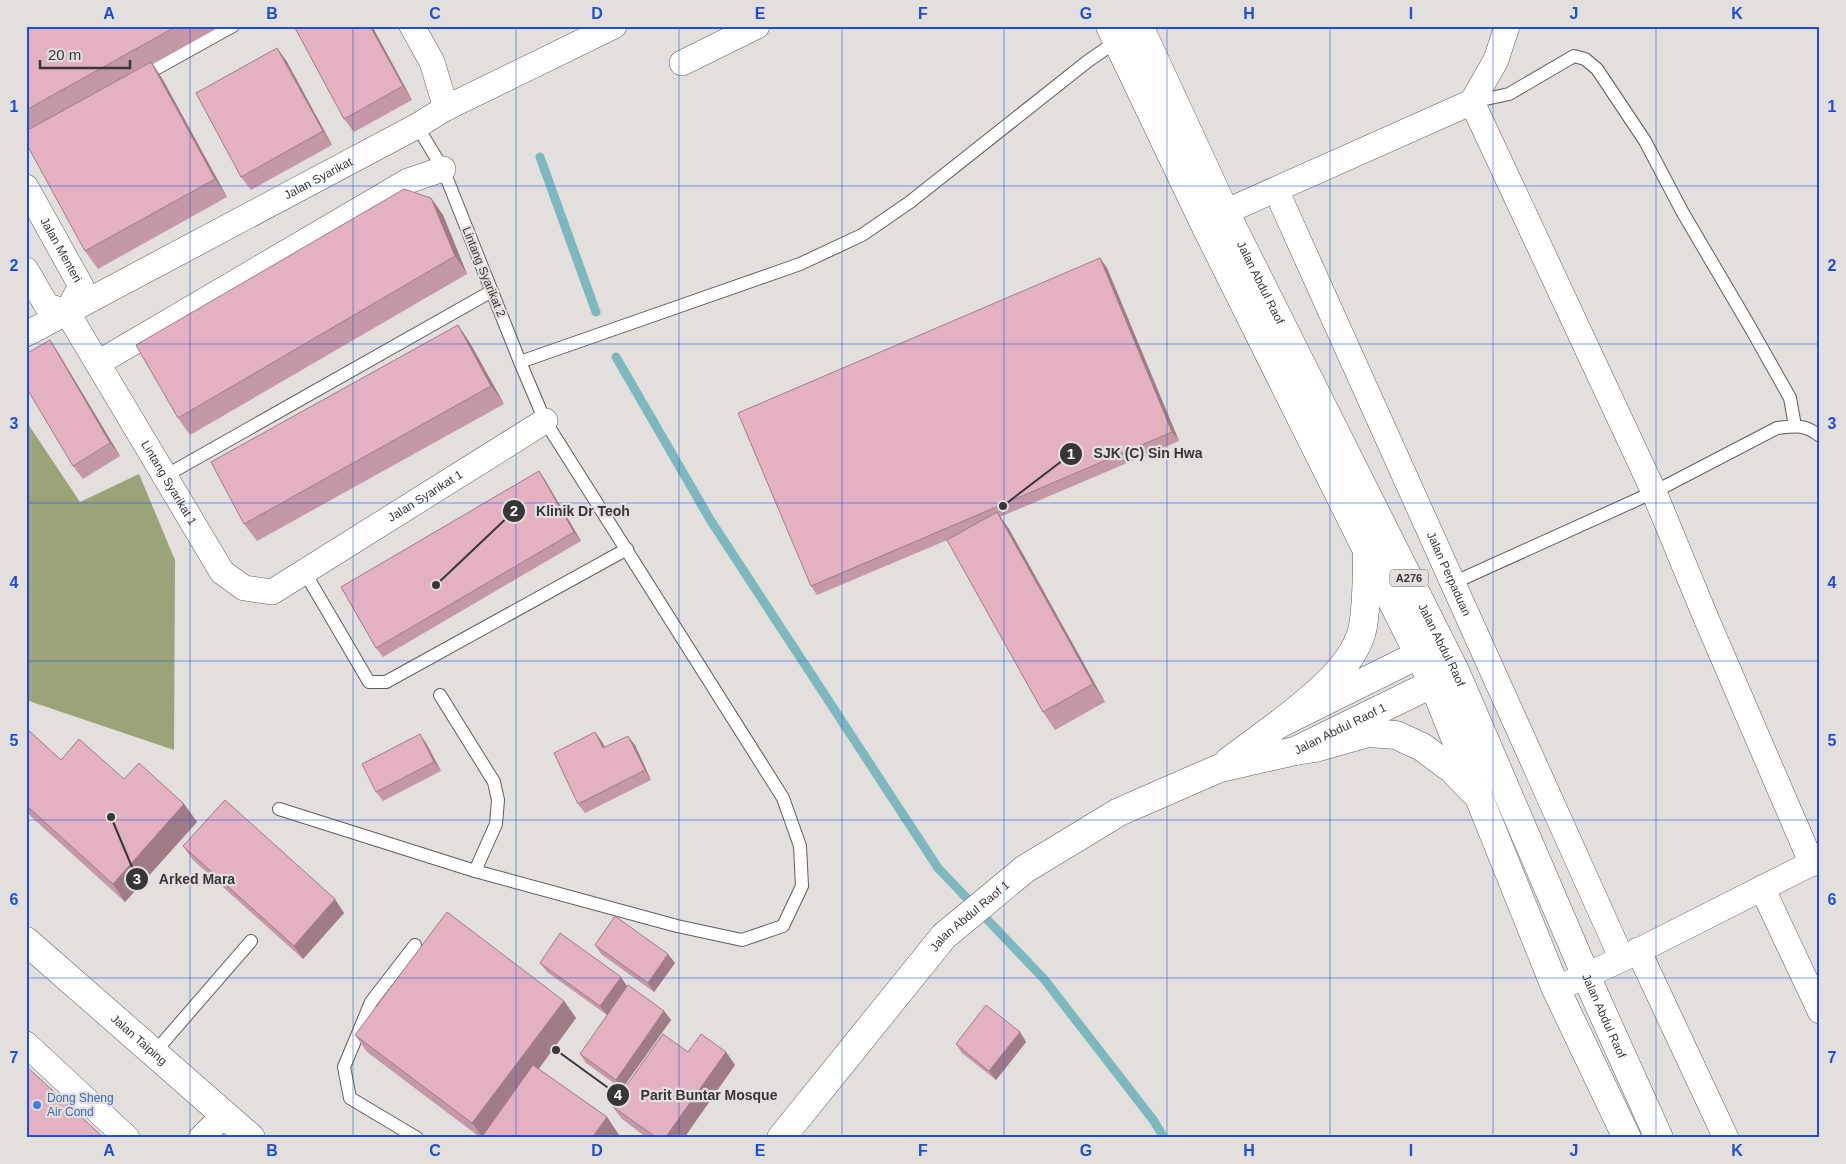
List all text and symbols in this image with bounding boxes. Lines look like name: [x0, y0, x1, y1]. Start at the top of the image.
text: A: [103, 5, 115, 22]
text: B: [266, 5, 278, 22]
text: C: [429, 5, 441, 22]
text: D: [591, 5, 603, 22]
text: E: [755, 5, 766, 22]
text: F: [918, 5, 928, 22]
text: G: [1080, 5, 1092, 22]
text: H: [1243, 5, 1255, 22]
text: I: [1409, 5, 1413, 22]
text: J: [1570, 5, 1578, 22]
text: K: [1731, 5, 1743, 22]
scale bar: [40, 38, 130, 70]
text: 20 m: [48, 46, 81, 63]
text: 1: [10, 98, 19, 115]
text: 1: [1828, 98, 1837, 115]
street label: Jalan Syarikat: [282, 154, 355, 202]
street label: Jalan Menteri: [37, 215, 85, 285]
street label: Lintang Syarikat 2: [460, 225, 509, 319]
street label: Jalan Abdul Raof: [1234, 239, 1287, 327]
text: 2: [10, 257, 19, 274]
text: 2: [1828, 257, 1837, 274]
text: 3: [10, 415, 19, 432]
text: 3: [1828, 415, 1837, 432]
street label: Lintang Syarikat 1: [138, 438, 200, 528]
callout: SJK (C) Sin Hwa: [1058, 439, 1212, 468]
text: 1: [1067, 445, 1075, 462]
text: SJK (C) Sin Hwa: [1094, 445, 1203, 461]
street label: Jalan Syarikat 1: [385, 467, 465, 525]
callout: Klinik Dr Teoh: [501, 496, 640, 525]
text: 2: [510, 502, 518, 519]
text: Klinik Dr Teoh: [536, 503, 630, 519]
street label: Jalan Perpaduan: [1424, 530, 1474, 618]
road number: A276: [1390, 570, 1428, 586]
text: 4: [10, 574, 19, 591]
text: 4: [1828, 574, 1837, 591]
street label: Jalan Abdul Raof: [1415, 601, 1468, 689]
street label: Jalan Abdul Raof 1: [1292, 700, 1389, 757]
text: 5: [10, 732, 19, 749]
text: 5: [1828, 732, 1837, 749]
callout: Arked Mara: [124, 864, 246, 893]
text: 3: [133, 870, 141, 887]
text: Arked Mara: [159, 871, 235, 887]
street label: Jalan Abdul Raof 1: [927, 878, 1013, 954]
text: 6: [10, 891, 19, 908]
text: 6: [1828, 891, 1837, 908]
street label: Jalan Abdul Raof: [1579, 972, 1629, 1061]
street label: Jalan Taiping: [108, 1012, 170, 1068]
text: 7: [10, 1049, 19, 1066]
text: 7: [1828, 1049, 1837, 1066]
callout: Parit Buntar Mosque: [606, 1080, 787, 1109]
text: 4: [614, 1086, 623, 1103]
text: Parit Buntar Mosque: [641, 1087, 778, 1103]
place label: Dong Sheng Air Cond: [47, 1091, 114, 1119]
marker: Dong Sheng Air Cond: [31, 1099, 43, 1111]
text: A: [103, 1142, 115, 1159]
text: B: [266, 1142, 278, 1159]
text: C: [429, 1142, 441, 1159]
text: D: [591, 1142, 603, 1159]
text: E: [755, 1142, 766, 1159]
text: F: [918, 1142, 928, 1159]
text: G: [1080, 1142, 1092, 1159]
text: H: [1243, 1142, 1255, 1159]
text: I: [1409, 1142, 1413, 1159]
text: J: [1570, 1142, 1578, 1159]
text: K: [1731, 1142, 1743, 1159]

